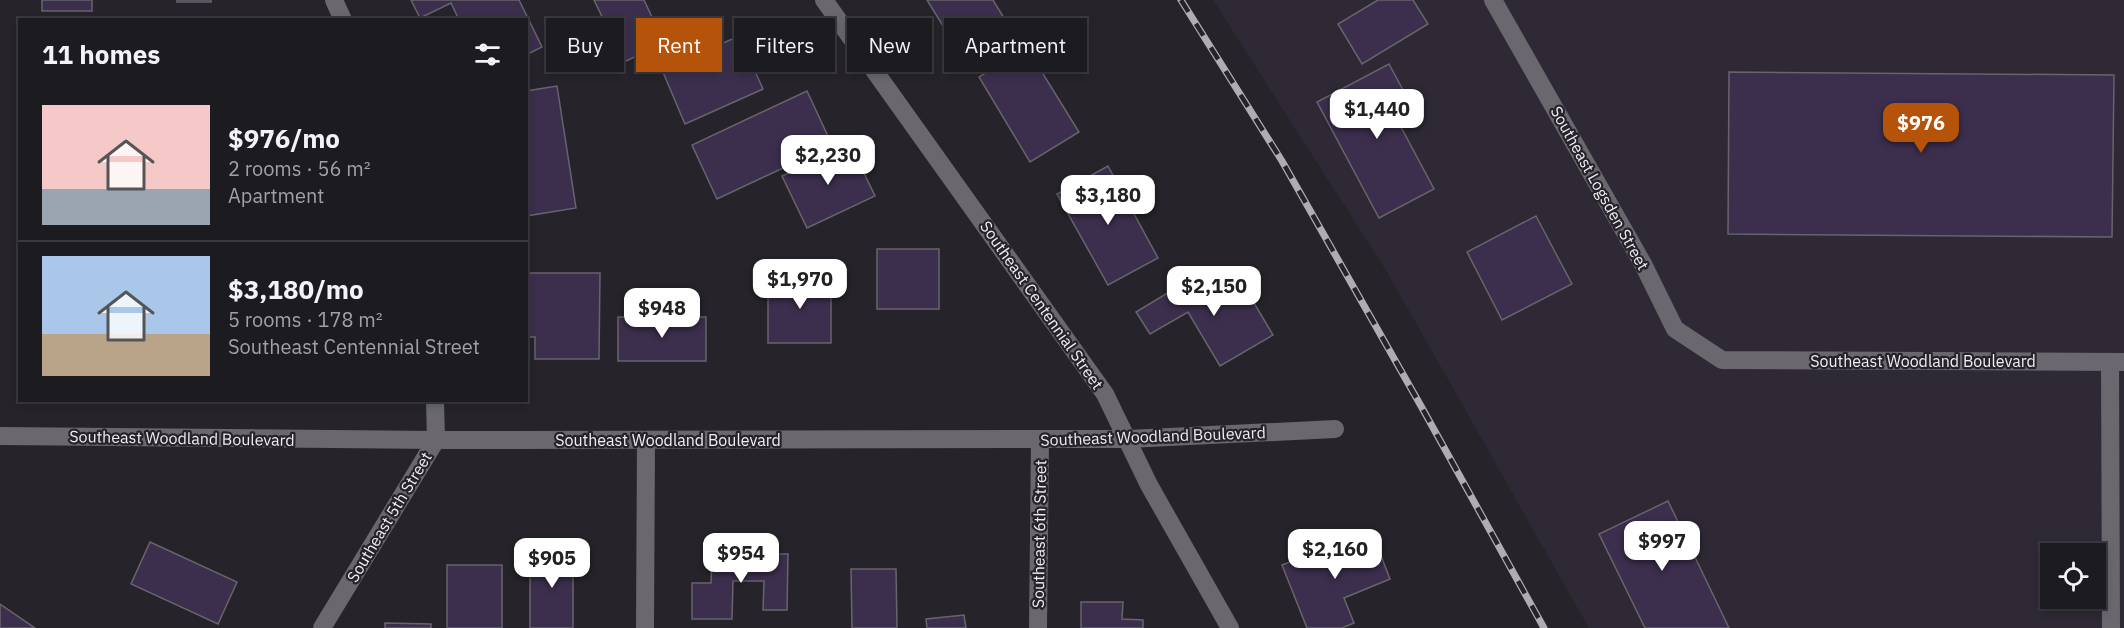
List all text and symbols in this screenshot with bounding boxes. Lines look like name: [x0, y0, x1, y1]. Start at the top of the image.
chip: Buy: [546, 18, 624, 72]
chip: Rent: [636, 18, 722, 72]
chip: Filters: [734, 18, 835, 72]
chip: New: [847, 18, 932, 72]
chip: Apartment: [944, 18, 1087, 72]
text: 11 homes: [42, 37, 160, 71]
icon: filters: [471, 38, 504, 71]
pin: $1,440: [1328, 89, 1426, 140]
text: $1,440: [1344, 95, 1410, 122]
street label: Southeast Logsden Street: [1547, 103, 1653, 273]
pin: $976: [1885, 103, 1957, 154]
text: $976: [1897, 109, 1945, 136]
text: $976/mo: [228, 121, 340, 155]
icon: home: [90, 129, 162, 201]
pin: $2,230: [779, 135, 877, 186]
text: $2,230: [795, 141, 861, 168]
text: 2 rooms · 56 m²: [228, 155, 371, 182]
pin: $3,180: [1059, 175, 1157, 226]
text: $3,180: [1075, 181, 1141, 208]
text: Apartment: [228, 182, 324, 209]
street label: Southeast Centennial Street: [976, 217, 1108, 393]
pin: $1,970: [751, 259, 849, 310]
text: $1,970: [767, 265, 833, 292]
pin: $2,150: [1165, 266, 1263, 317]
text: $3,180/mo: [228, 272, 364, 306]
text: $2,150: [1181, 272, 1247, 299]
icon: home: [90, 280, 162, 352]
pin: $948: [626, 288, 698, 339]
text: $948: [638, 294, 686, 321]
text: 5 rooms · 178 m²: [228, 306, 383, 333]
text: Southeast Centennial Street: [228, 333, 480, 360]
street label: Southeast Woodland Boulevard: [1810, 351, 2036, 371]
street label: Southeast Woodland Boulevard: [1040, 422, 1266, 450]
street label: Southeast Woodland Boulevard: [69, 426, 295, 450]
street label: Southeast Woodland Boulevard: [555, 430, 781, 450]
street label: Southeast 5th Street: [342, 448, 436, 586]
street label: Southeast 6th Street: [1028, 460, 1050, 608]
pin: $997: [1626, 521, 1698, 572]
text: $997: [1638, 527, 1686, 554]
pin: $2,160: [1286, 529, 1384, 580]
pin: $954: [705, 533, 777, 584]
text: $2,160: [1302, 535, 1368, 562]
pin: $905: [516, 538, 588, 589]
text: $954: [717, 539, 765, 566]
map controls: [2040, 543, 2106, 609]
button: locate: [2040, 543, 2106, 609]
text: $905: [528, 544, 576, 571]

